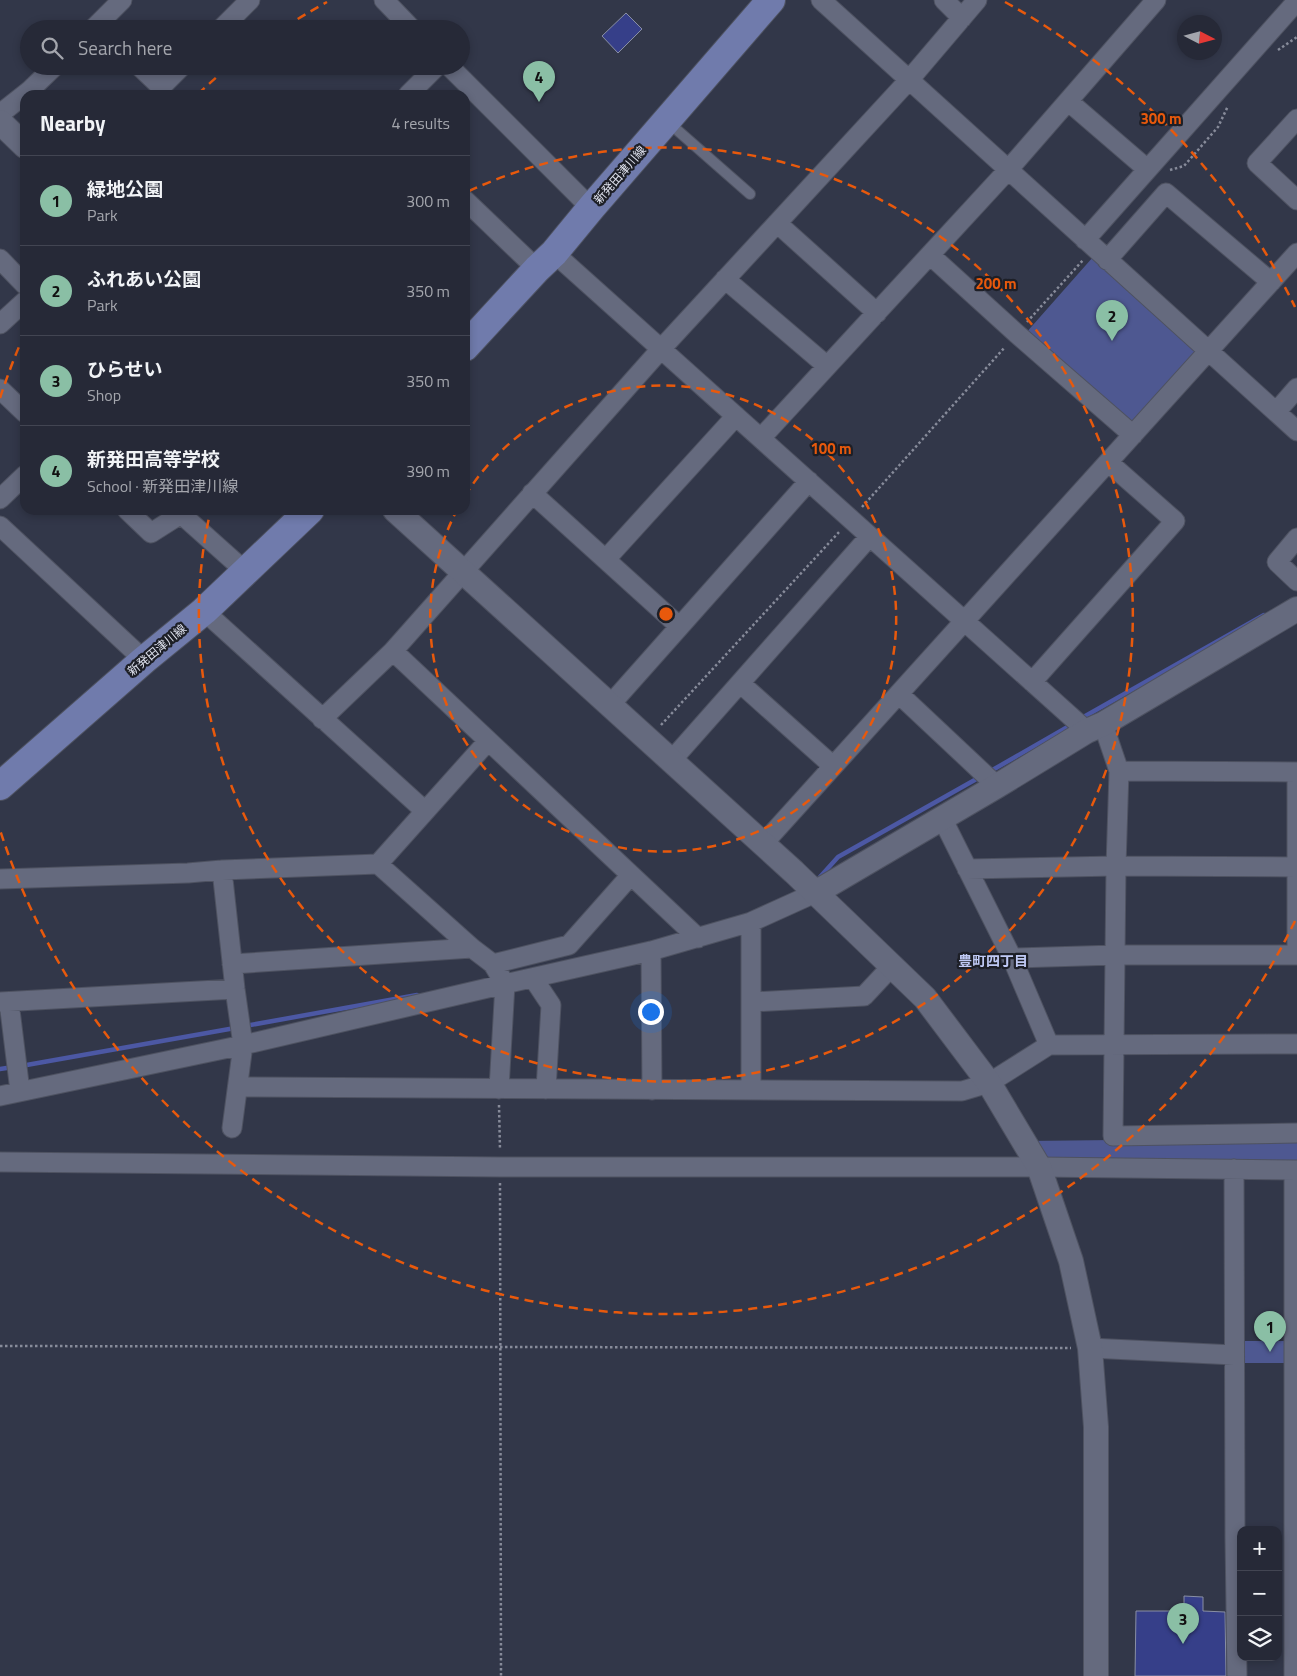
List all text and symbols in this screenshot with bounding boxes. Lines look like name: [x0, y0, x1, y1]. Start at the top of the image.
north arrow: [1177, 15, 1222, 60]
search box: [20, 20, 470, 75]
text: Search here: [78, 33, 172, 62]
icon: search: [38, 34, 66, 62]
pin: 4: [523, 61, 555, 102]
text: Nearby: [40, 107, 105, 139]
text: 300 m: [1140, 107, 1182, 130]
text: 4 results: [391, 111, 450, 135]
street label: 新発田津川線: [589, 141, 650, 208]
text: 緑地公園: [87, 174, 163, 203]
text: 1: [52, 189, 60, 213]
text: 300 m: [406, 189, 450, 213]
text: Park: [87, 203, 118, 227]
text: ふれあい公園: [87, 264, 201, 293]
text: 200 m: [975, 272, 1017, 295]
text: 2: [52, 279, 60, 303]
text: 350 m: [406, 279, 450, 303]
text: Park: [87, 293, 118, 317]
pin: 2: [1096, 300, 1128, 341]
text: ひらせい: [87, 354, 163, 383]
text: 3: [52, 369, 60, 393]
text: 350 m: [406, 369, 450, 393]
text: Shop: [87, 383, 121, 407]
text: 100 m: [810, 437, 852, 460]
text: 新発田高等学校: [87, 444, 220, 473]
text: 4: [52, 459, 60, 483]
text: 390 m: [406, 459, 450, 483]
text: School · 新発田津川線: [87, 474, 238, 498]
centre of rings: [657, 605, 675, 623]
street label: 新発田津川線: [123, 619, 190, 680]
district label: 豊町四丁目: [958, 950, 1028, 971]
your location: [638, 999, 664, 1025]
pin: 1: [1254, 1311, 1286, 1352]
map controls: [1237, 1526, 1282, 1661]
button: +: [1237, 1526, 1282, 1571]
button: −: [1237, 1571, 1282, 1616]
pin: 3: [1167, 1603, 1199, 1644]
button: layers: [1237, 1616, 1282, 1661]

